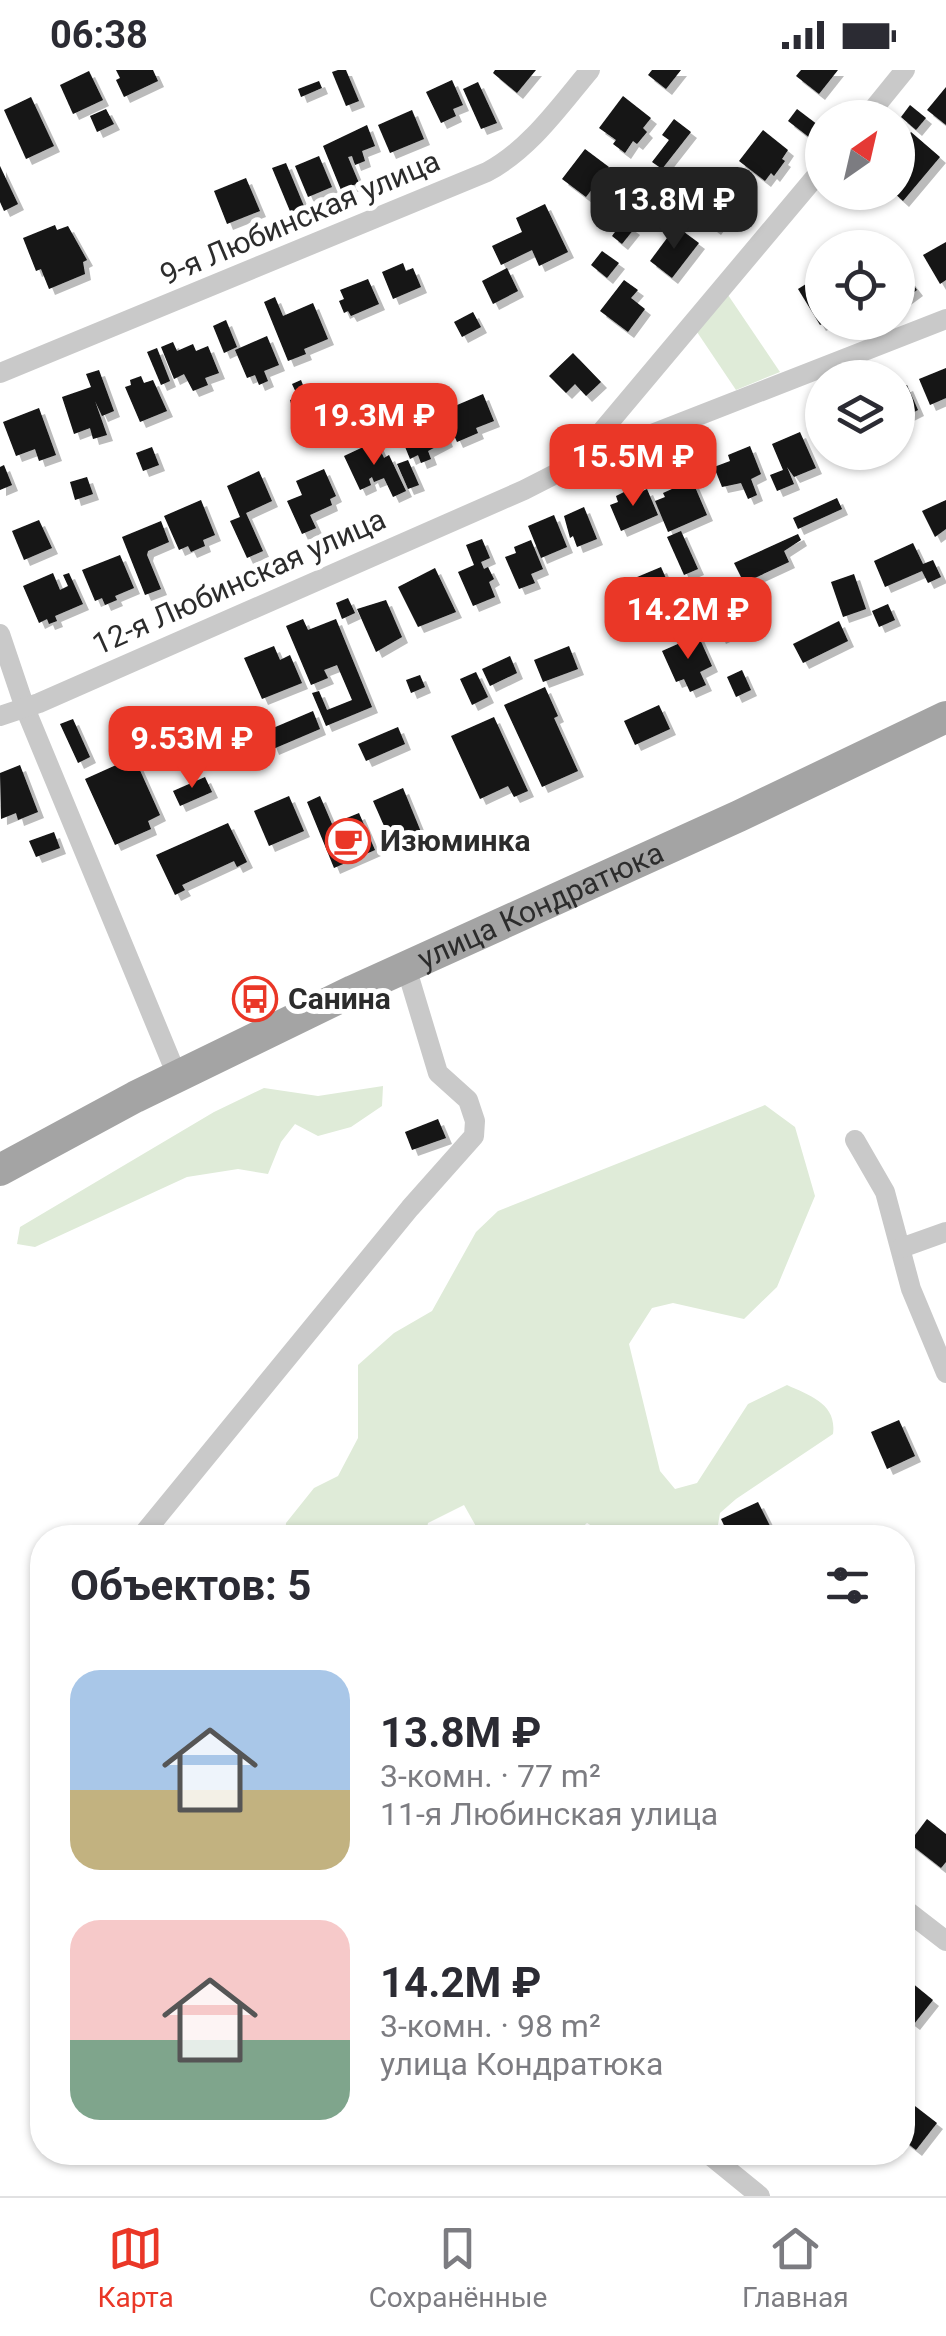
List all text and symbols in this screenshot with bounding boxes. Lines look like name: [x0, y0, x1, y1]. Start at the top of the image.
text: 06:38: [50, 13, 148, 57]
north arrow: [805, 100, 915, 210]
map controls: [805, 100, 915, 470]
street label: 9-я Любинская улица: [155, 143, 445, 292]
pin: 13.8M ₽: [582, 167, 766, 252]
text: 13.8M ₽: [613, 180, 735, 218]
button: locate: [805, 230, 915, 340]
button: layers: [805, 360, 915, 470]
pin: 19.3M ₽: [282, 383, 466, 468]
text: 19.3M ₽: [313, 396, 435, 434]
pin: 15.5M ₽: [541, 424, 725, 509]
text: 15.5M ₽: [572, 437, 694, 475]
street label: 12-я Любинская улица: [87, 501, 391, 662]
pin: 14.2M ₽: [596, 577, 780, 662]
text: 14.2M ₽: [627, 590, 749, 628]
pin: 9.53M ₽: [100, 706, 284, 791]
text: 9.53M ₽: [131, 719, 253, 757]
cafe icon: Изюминка: [325, 818, 371, 864]
place label: Изюминка: [380, 823, 530, 858]
street label: улица Кондратюка: [412, 835, 669, 976]
bus stop icon: Санина: [232, 976, 278, 1022]
place label: Санина: [288, 981, 391, 1016]
icon: filters: [820, 1558, 875, 1613]
text: Объектов: 5: [70, 1561, 311, 1610]
text: 13.8M ₽: [380, 1708, 541, 1757]
icon: home: [150, 1710, 270, 1830]
text: 3-комн. · 77 m²: [380, 1757, 601, 1795]
text: 11-я Любинская улица: [380, 1795, 718, 1833]
text: 14.2M ₽: [380, 1958, 541, 2007]
icon: home: [150, 1960, 270, 2080]
text: 3-комн. · 98 m²: [380, 2007, 601, 2045]
text: улица Кондратюка: [380, 2045, 663, 2083]
tab: Карта: [97, 2221, 174, 2314]
tab: Сохранённые: [369, 2221, 547, 2314]
tab: Главная: [742, 2221, 849, 2314]

